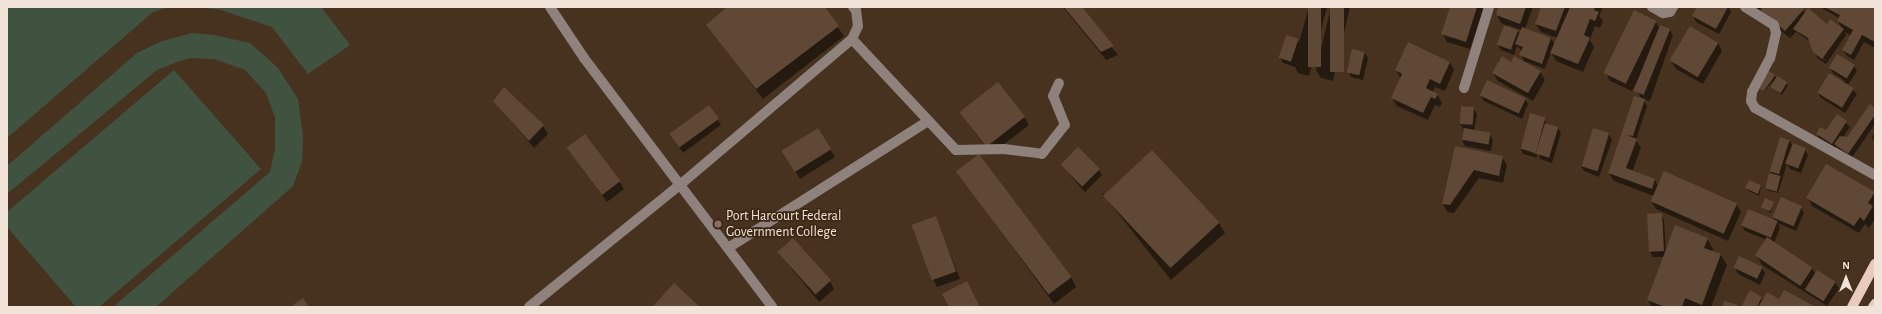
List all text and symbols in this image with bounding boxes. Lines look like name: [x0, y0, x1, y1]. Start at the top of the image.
place label: Port Harcourt Federal Government College: [726, 208, 841, 240]
marker: Port Harcourt Federal Government College: [713, 219, 723, 229]
north arrow: [1826, 258, 1866, 298]
text: N: [1842, 260, 1850, 271]

